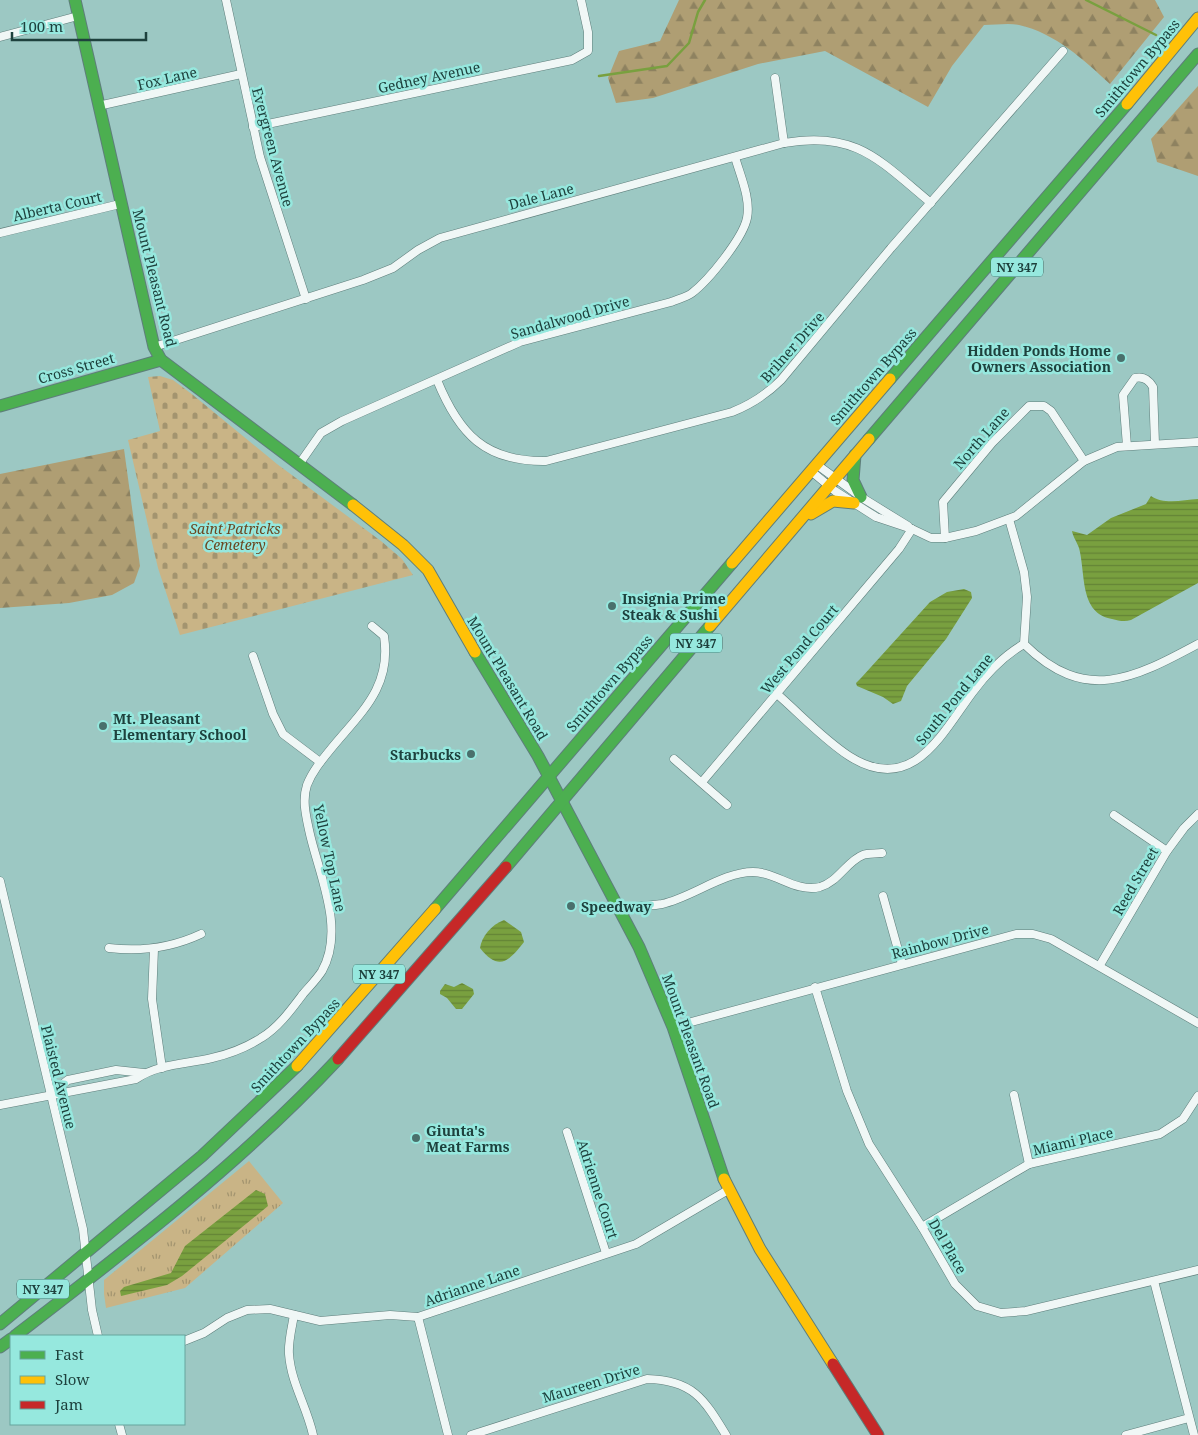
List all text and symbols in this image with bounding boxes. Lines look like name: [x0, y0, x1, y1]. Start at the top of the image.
scale bar: [12, 10, 146, 42]
street label: Smithtown Bypass: [1090, 15, 1184, 121]
text: 100 m: [20, 16, 63, 36]
street label: Gedney Avenue: [376, 57, 482, 97]
street label: Fox Lane: [135, 62, 199, 94]
street label: Evergreen Avenue: [248, 85, 298, 209]
street label: Dale Lane: [506, 178, 576, 214]
street label: Alberta Court: [11, 187, 103, 225]
street label: Mount Pleasant Road: [129, 207, 181, 349]
road number: NY 347: [991, 258, 1043, 276]
street label: Sandalwood Drive: [508, 291, 632, 343]
street label: Brilner Drive: [756, 307, 828, 387]
street label: Smithtown Bypass: [826, 323, 920, 429]
place label: Hidden Ponds Home Owners Association: [967, 341, 1111, 376]
street label: Cross Street: [36, 348, 116, 388]
marker: Hidden Ponds Home Owners Association: [1115, 352, 1127, 364]
street label: North Lane: [949, 403, 1013, 473]
park label: Saint Patricks Cemetery: [189, 519, 281, 554]
place label: Insignia Prime Steak & Sushi: [622, 589, 726, 624]
marker: Insignia Prime Steak & Sushi: [606, 600, 618, 612]
street label: West Pond Court: [756, 600, 842, 698]
street label: Mount Pleasant Road: [463, 613, 553, 744]
street label: Smithtown Bypass: [562, 630, 656, 736]
road number: NY 347: [670, 634, 722, 652]
street label: South Pond Lane: [911, 649, 997, 749]
place label: Mt. Pleasant Elementary School: [113, 709, 246, 744]
marker: Mt. Pleasant Elementary School: [97, 720, 109, 732]
place label: Starbucks: [390, 745, 461, 764]
marker: Starbucks: [465, 748, 477, 760]
street label: Yellow Top Lane: [309, 802, 351, 913]
street label: Reed Street: [1108, 844, 1162, 918]
place label: Speedway: [581, 897, 652, 916]
marker: Speedway: [565, 900, 577, 912]
street label: Rainbow Drive: [889, 919, 991, 963]
road number: NY 347: [353, 964, 405, 984]
street label: Mount Pleasant Road: [658, 971, 724, 1111]
street label: Smithtown Bypass: [246, 994, 344, 1096]
street label: Plaisted Avenue: [37, 1023, 81, 1131]
place label: Giunta's Meat Farms: [426, 1121, 510, 1156]
street label: Miami Place: [1031, 1123, 1115, 1159]
marker: Giunta's Meat Farms: [410, 1132, 422, 1144]
street label: Adrienne Court: [573, 1137, 623, 1241]
street label: Del Place: [925, 1215, 971, 1277]
street label: Adrianne Lane: [422, 1260, 522, 1310]
road number: NY 347: [17, 1280, 69, 1298]
legend: [10, 1335, 185, 1425]
text: Fast: [55, 1344, 84, 1364]
street label: Maureen Drive: [540, 1359, 642, 1407]
text: Slow: [55, 1369, 89, 1389]
text: Jam: [54, 1394, 83, 1414]

